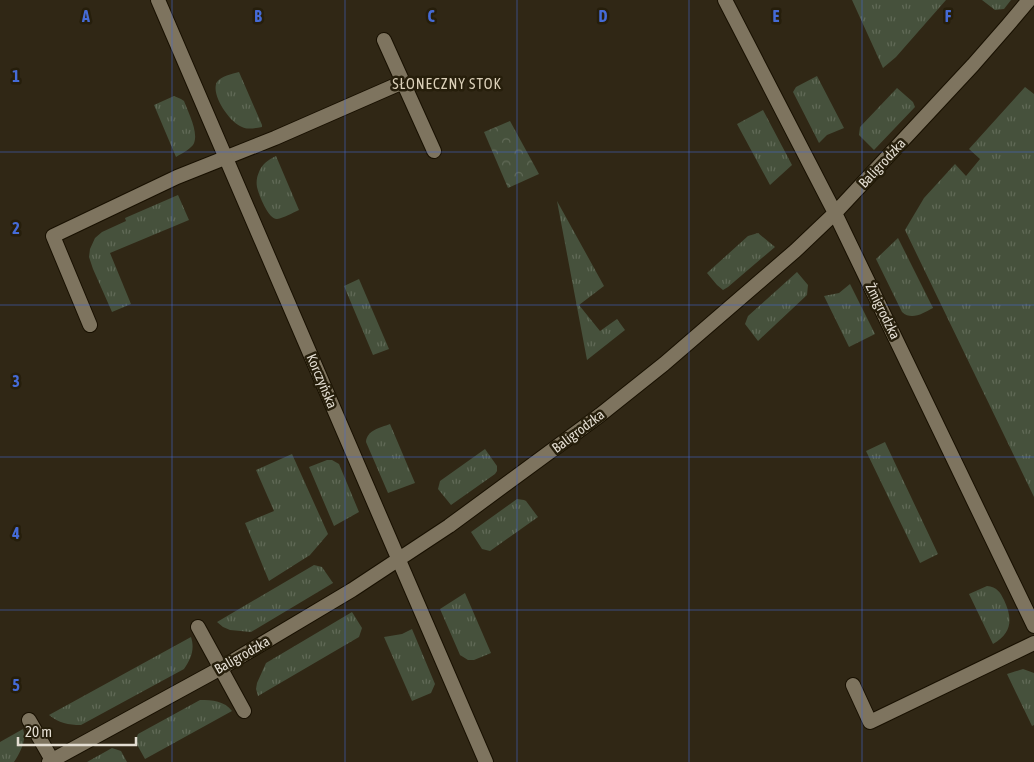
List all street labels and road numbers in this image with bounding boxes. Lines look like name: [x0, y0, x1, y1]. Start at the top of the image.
street label: Baligrodzka: [855, 135, 909, 191]
street label: Żmigrodzka: [863, 280, 903, 342]
street label: Korczyńska: [303, 351, 341, 411]
street label: Baligrodzka: [549, 406, 607, 456]
street label: Baligrodzka: [212, 633, 272, 677]

